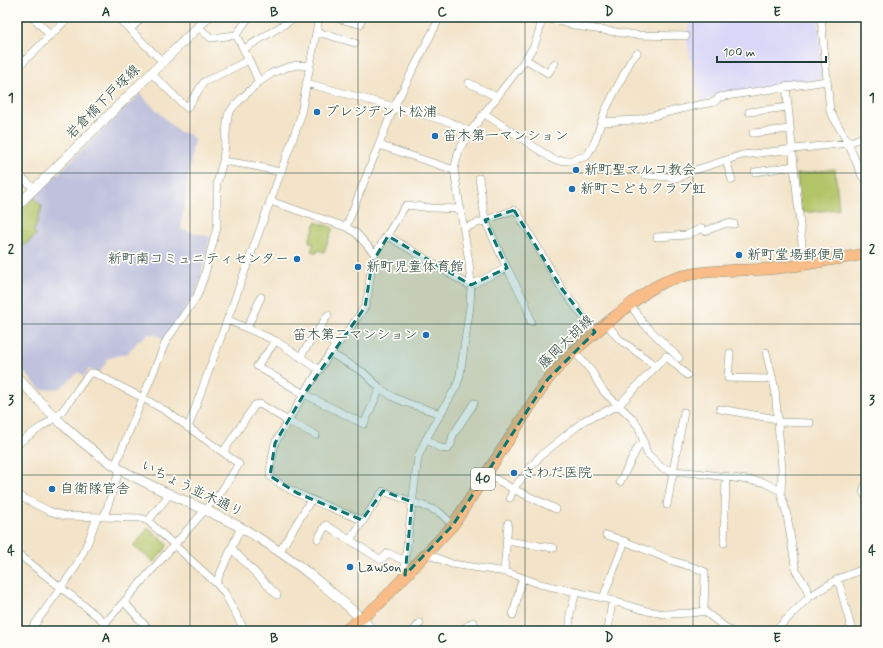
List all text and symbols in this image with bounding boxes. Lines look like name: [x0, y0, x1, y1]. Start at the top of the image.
text: A: [102, 4, 110, 21]
text: B: [270, 4, 279, 21]
text: C: [437, 4, 447, 21]
text: D: [605, 4, 614, 21]
text: E: [773, 4, 781, 21]
scale bar: [717, 38, 826, 64]
text: 100 m: [723, 45, 755, 61]
street label: 岩倉橋下戸塚線: [62, 61, 144, 143]
text: 1: [8, 90, 14, 107]
text: 1: [869, 90, 875, 107]
place label: プレジデント松浦: [325, 103, 437, 121]
marker: プレジデント松浦: [312, 107, 322, 117]
place label: 笛木第一マンション: [443, 127, 568, 145]
marker: 笛木第一マンション: [430, 131, 440, 141]
place label: 新町聖マルコ教会: [584, 161, 696, 179]
marker: 新町聖マルコ教会: [571, 165, 581, 175]
place label: 新町こどもクラブ虹: [580, 180, 706, 198]
marker: 新町こどもクラブ虹: [567, 184, 577, 194]
text: 2: [8, 241, 15, 258]
text: 2: [869, 241, 876, 258]
place label: 新町堂場郵便局: [747, 246, 845, 264]
place label: 新町南コミュニティセンター: [108, 250, 289, 268]
marker: 新町堂場郵便局: [734, 250, 744, 260]
marker: 新町南コミュニティセンター: [292, 254, 302, 264]
place label: 新町児童体育館: [366, 258, 464, 276]
marker: 新町児童体育館: [353, 262, 363, 272]
street label: 藤岡大胡線: [535, 311, 597, 373]
place label: 笛木第二マンション: [293, 326, 418, 344]
marker: 笛木第二マンション: [421, 330, 431, 340]
text: 3: [8, 392, 14, 409]
text: 3: [869, 392, 875, 409]
street label: いちょう並木通り: [138, 456, 246, 522]
place label: さわだ医院: [522, 464, 592, 482]
road number: 40: [471, 468, 495, 490]
marker: さわだ医院: [509, 468, 519, 478]
place label: 自衛隊官舎: [60, 480, 130, 498]
marker: 自衛隊官舎: [47, 484, 57, 494]
text: 4: [7, 543, 15, 560]
text: 4: [868, 543, 876, 560]
place label: Lawson: [358, 558, 401, 576]
marker: Lawson: [345, 562, 355, 572]
text: A: [102, 630, 110, 647]
text: B: [270, 630, 279, 647]
text: C: [437, 630, 447, 647]
text: D: [605, 630, 614, 647]
text: E: [773, 630, 781, 647]

